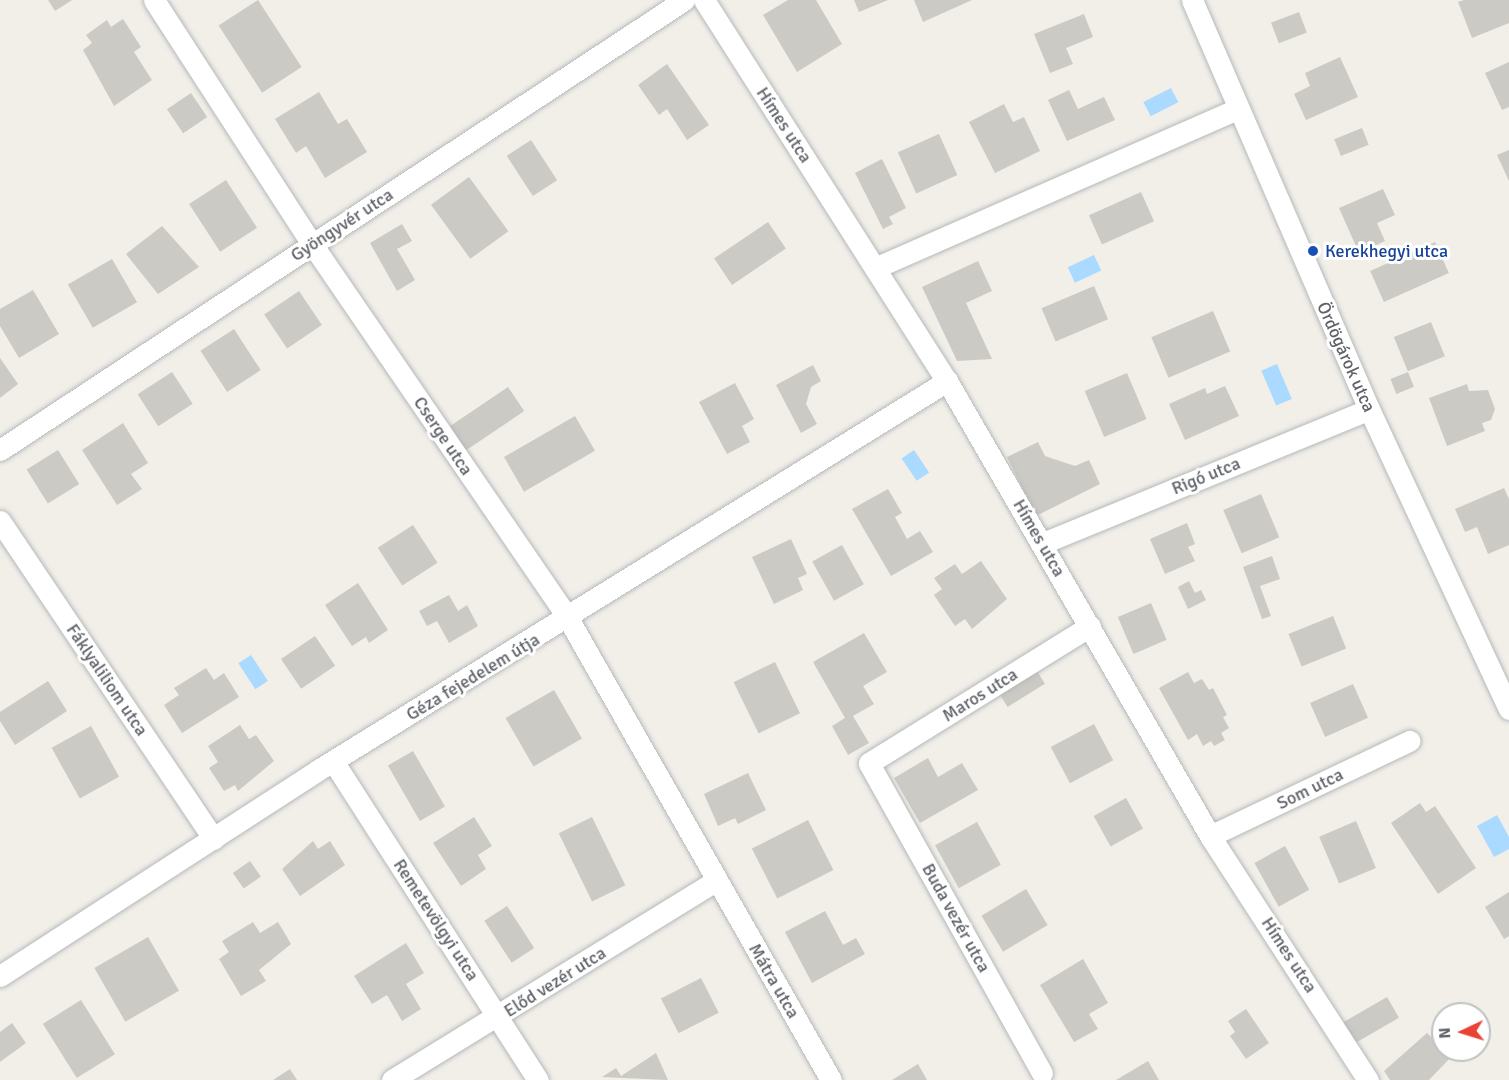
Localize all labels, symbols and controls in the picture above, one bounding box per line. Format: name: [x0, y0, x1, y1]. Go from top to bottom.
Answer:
street label: Hímes utca: [752, 83, 816, 167]
street label: Gyöngyvér utca: [287, 184, 397, 266]
place label: Kerekhegyi utca: [1325, 240, 1448, 262]
marker: Kerekhegyi utca: [1306, 244, 1320, 258]
street label: Ördögárok utca: [1312, 299, 1380, 415]
street label: Cserge utca: [409, 393, 477, 479]
street label: Rigó utca: [1169, 452, 1243, 500]
street label: Hímes utca: [1008, 495, 1070, 581]
street label: Fáklyaliliom utca: [62, 620, 152, 740]
street label: Géza fejedelem útja: [402, 629, 544, 725]
street label: Maros utca: [938, 663, 1022, 727]
street label: Som utca: [1273, 764, 1347, 814]
street label: Remetevölgyi utca: [389, 855, 483, 985]
street label: Buda vezér utca: [917, 860, 995, 976]
street label: Hímes utca: [1257, 913, 1321, 997]
street label: Mátra utca: [744, 940, 804, 1022]
street label: Előd vezér utca: [500, 942, 610, 1022]
north arrow: [1431, 1002, 1491, 1062]
text: N: [1435, 1027, 1455, 1039]

